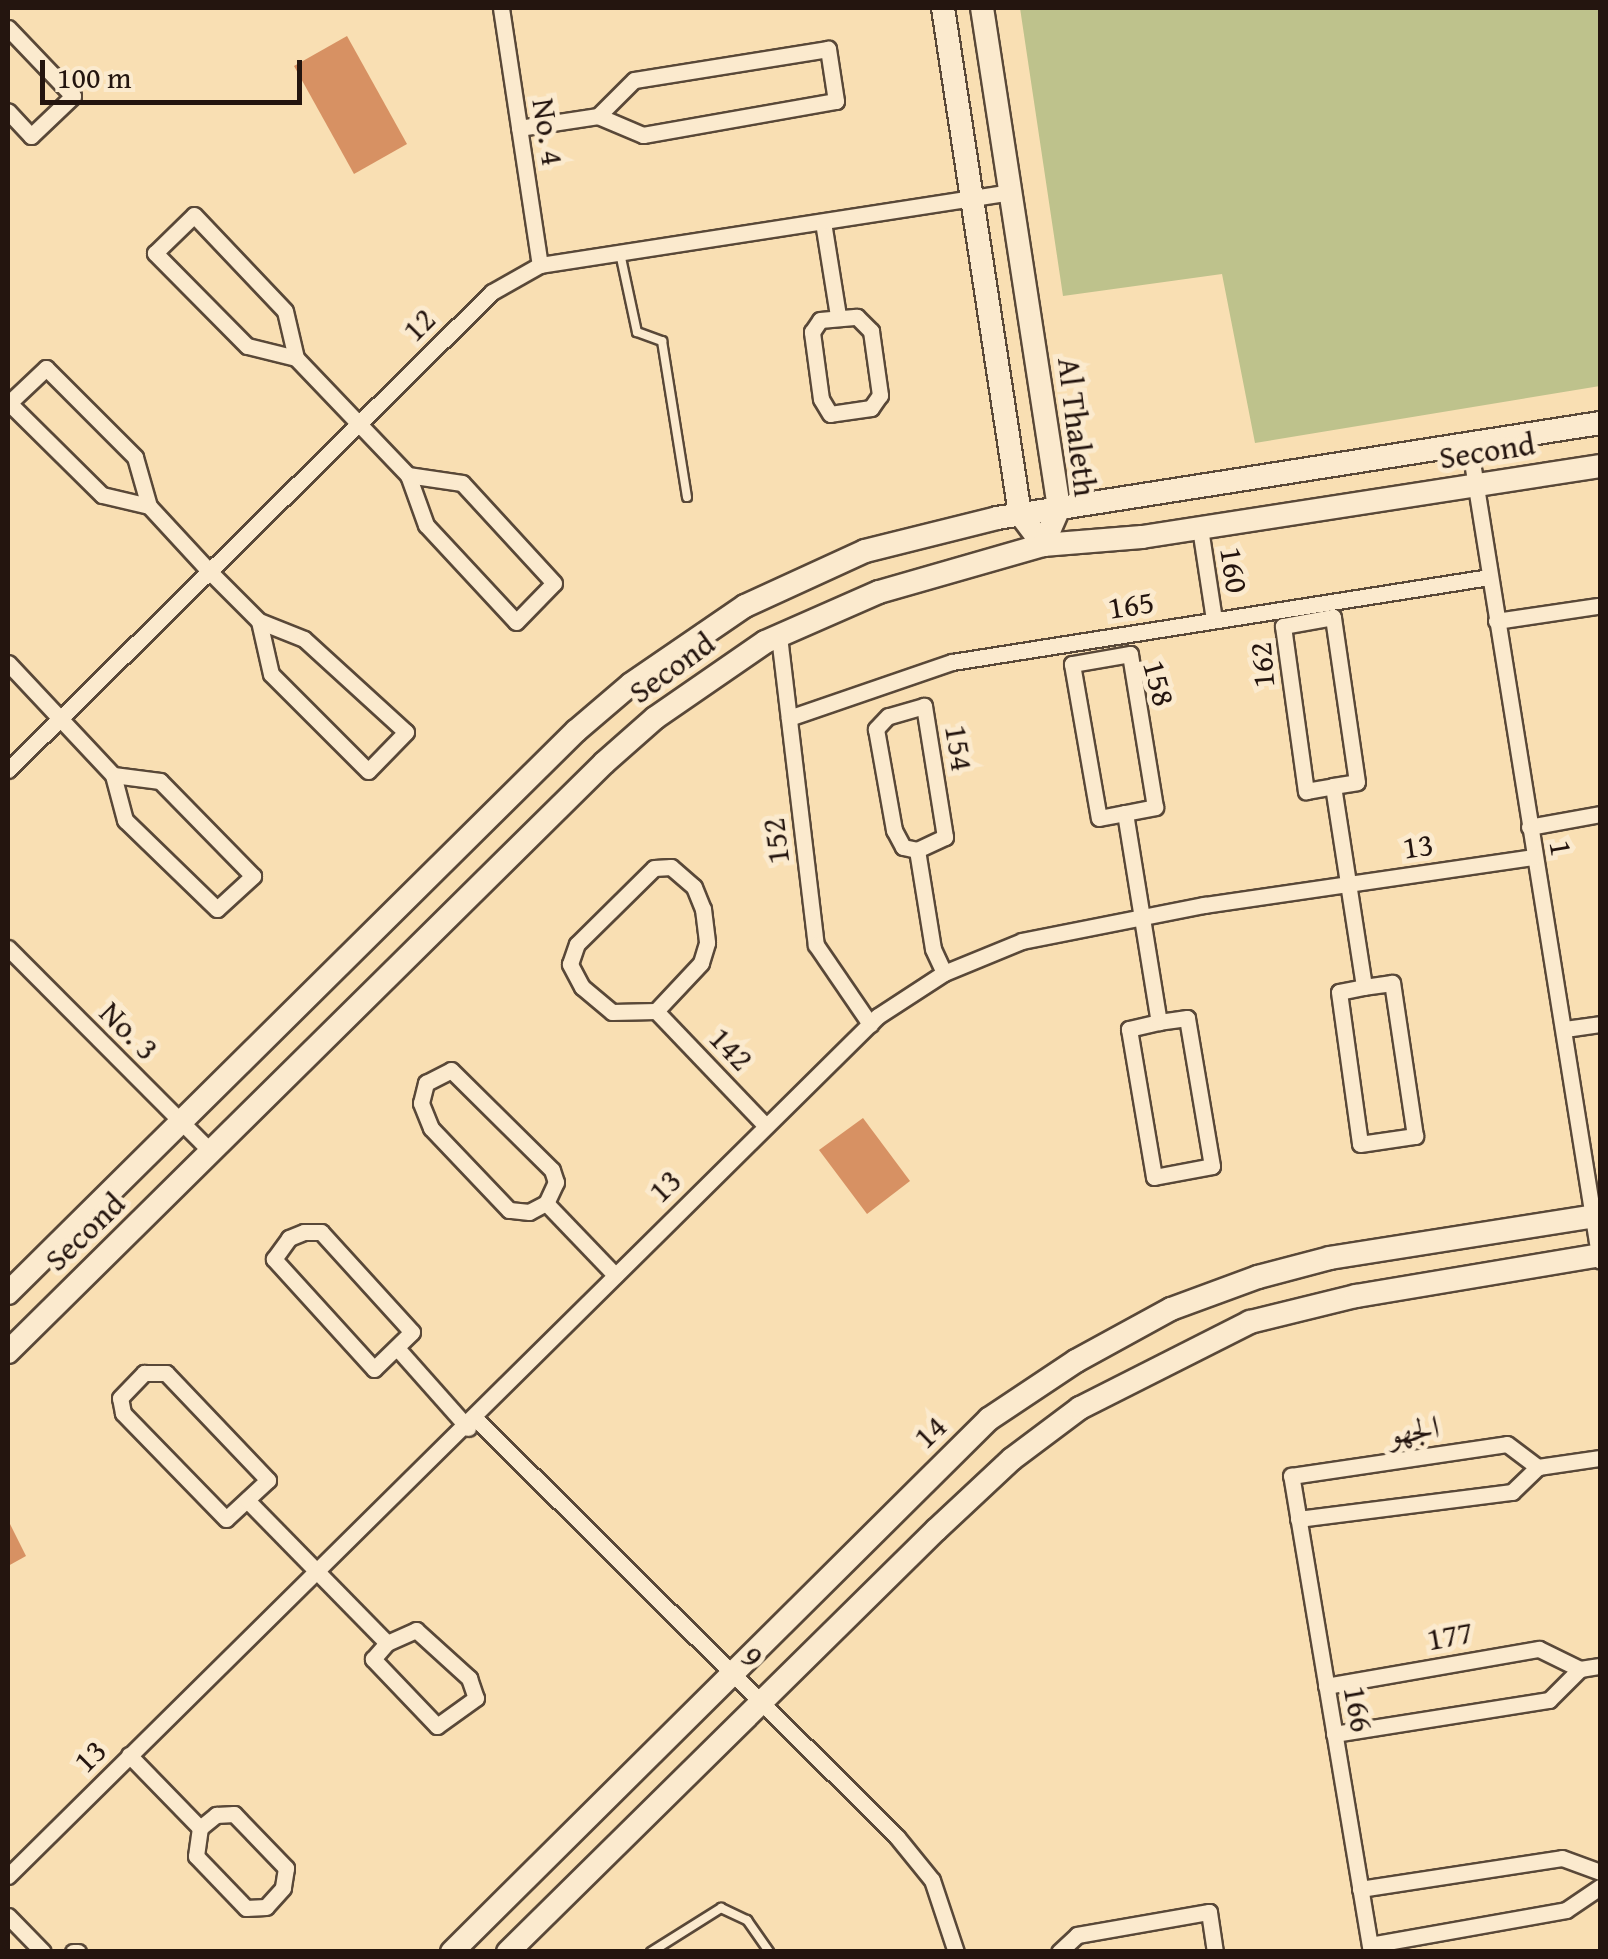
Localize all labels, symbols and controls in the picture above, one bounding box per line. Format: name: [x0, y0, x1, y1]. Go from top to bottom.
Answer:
scale bar: [45, 40, 308, 102]
text: 100 m: [57, 55, 131, 99]
street label: No. 4: [524, 96, 572, 168]
street label: 12: [395, 301, 443, 349]
street label: Al Thaleth: [1049, 355, 1105, 499]
street label: Second: [1436, 425, 1538, 477]
street label: 160: [1211, 544, 1257, 596]
street label: 165: [1105, 582, 1157, 628]
street label: Second: [622, 624, 722, 712]
street label: 162: [1241, 640, 1283, 690]
street label: 158: [1134, 656, 1184, 710]
street label: 154: [936, 722, 982, 774]
street label: 152: [754, 816, 798, 866]
street label: 13: [1400, 825, 1436, 867]
street label: 1: [1541, 837, 1581, 859]
street label: No. 3: [92, 994, 166, 1068]
street label: 142: [701, 1019, 761, 1079]
street label: 13: [641, 1161, 689, 1211]
street label: Second: [37, 1185, 133, 1279]
street label: 14: [906, 1407, 954, 1457]
street label: الجهو: [1386, 1407, 1442, 1453]
street label: 177: [1424, 1613, 1476, 1659]
street label: 9: [733, 1638, 771, 1676]
street label: 166: [1335, 1683, 1381, 1735]
street label: 13: [66, 1732, 114, 1780]

